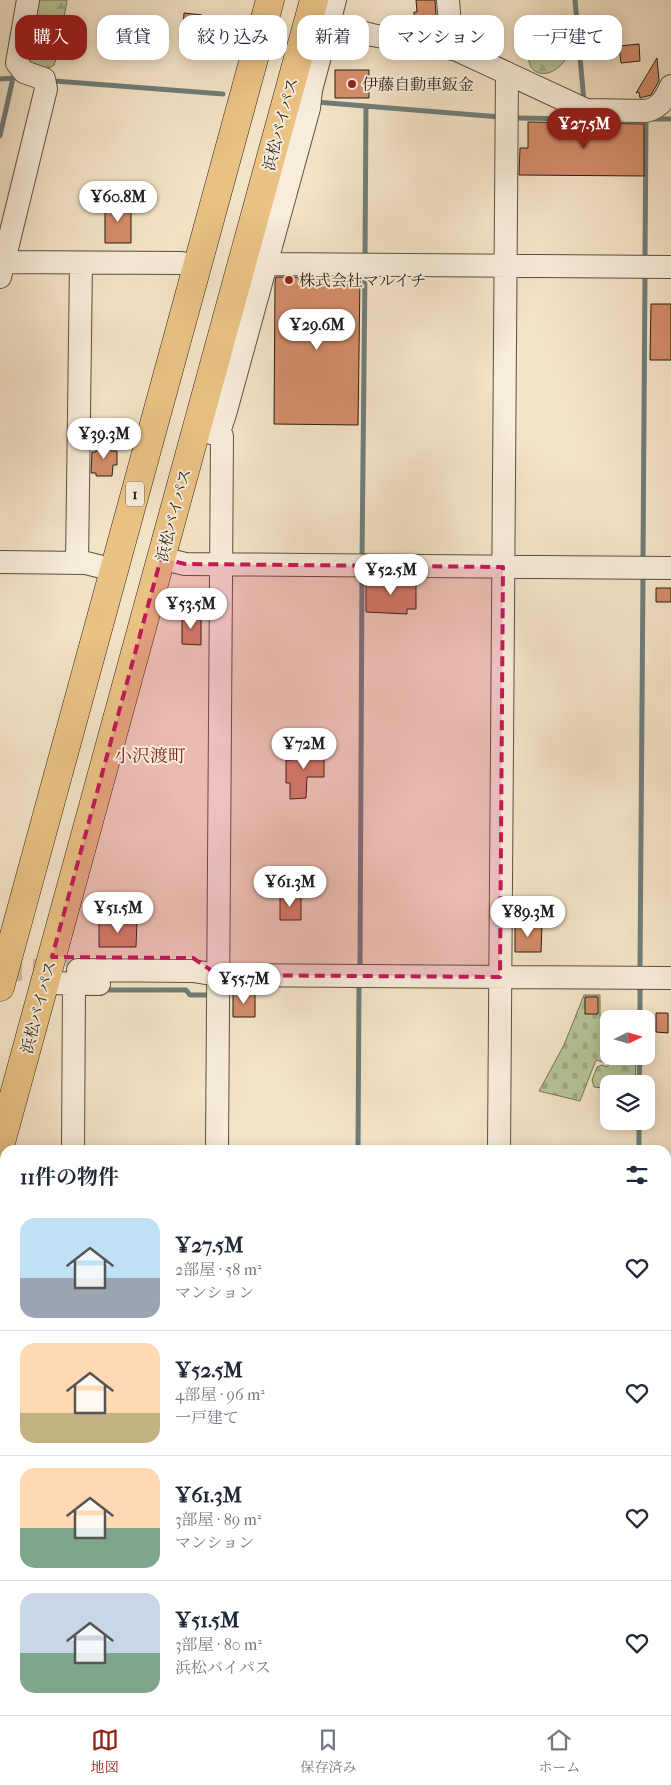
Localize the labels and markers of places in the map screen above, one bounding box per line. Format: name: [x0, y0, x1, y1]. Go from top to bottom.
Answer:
place label: 伊藤自動車鈑金: [362, 75, 474, 94]
marker: 伊藤自動車鈑金: [346, 78, 358, 90]
pin: ¥27.5M: [543, 108, 625, 150]
pin: ¥60.8M: [77, 180, 159, 223]
place label: 株式会社マルイチ: [299, 271, 426, 290]
marker: 株式会社マルイチ: [283, 274, 295, 286]
pin: ¥29.6M: [276, 308, 358, 351]
pin: ¥39.3M: [63, 418, 145, 460]
pin: ¥52.5M: [350, 554, 432, 596]
pin: ¥53.5M: [150, 588, 232, 630]
pin: ¥72M: [274, 728, 334, 770]
pin: ¥61.3M: [249, 866, 331, 908]
pin: ¥51.5M: [77, 892, 159, 934]
pin: ¥89.3M: [487, 896, 569, 938]
pin: ¥55.7M: [203, 962, 285, 1005]

